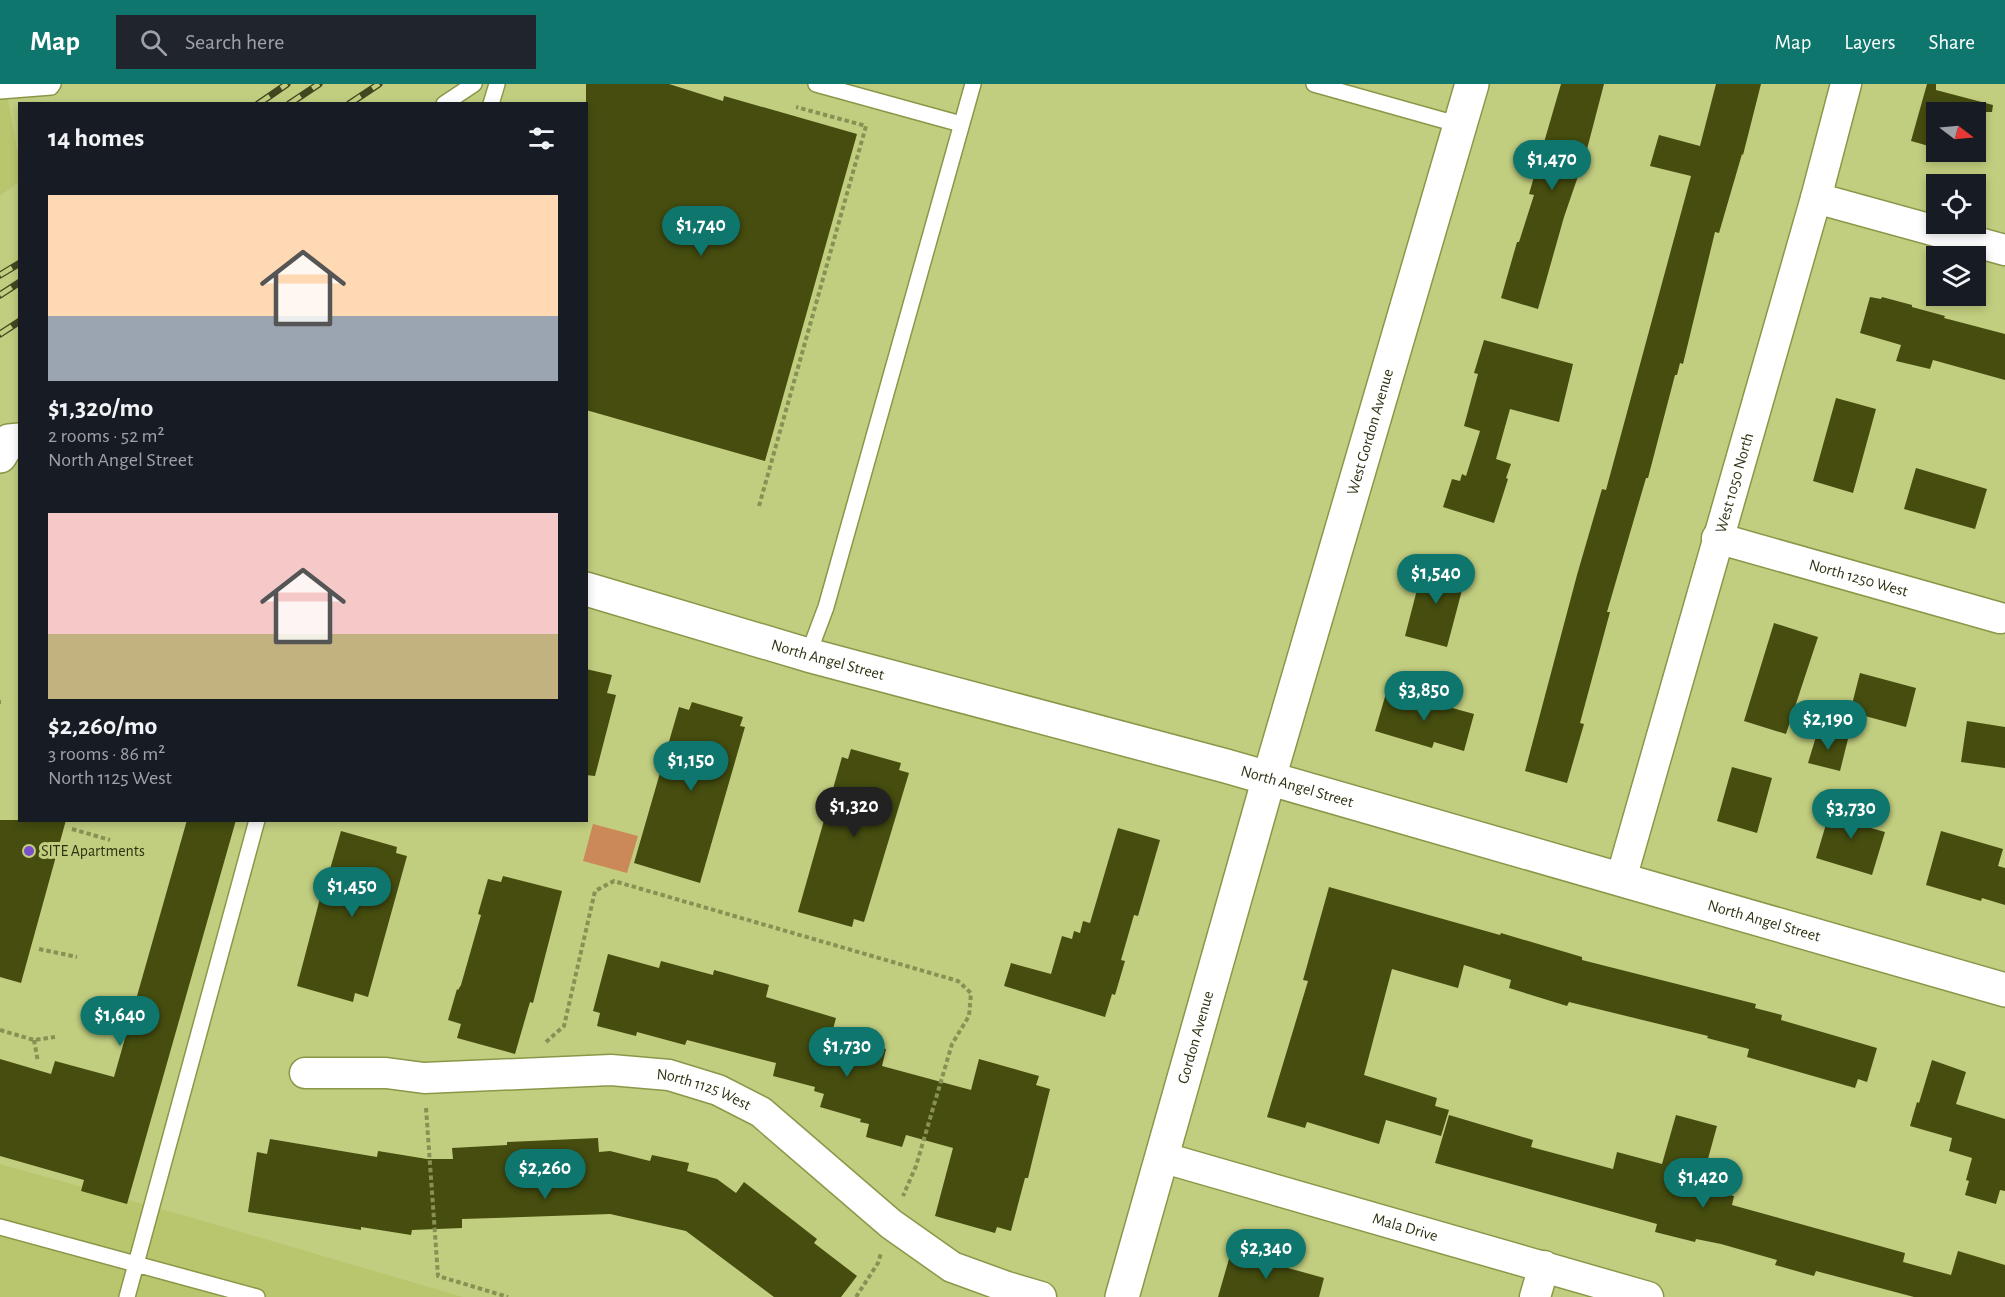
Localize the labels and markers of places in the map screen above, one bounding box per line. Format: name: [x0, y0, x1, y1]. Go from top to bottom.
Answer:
pin: $1,470: [1503, 140, 1601, 191]
pin: $1,740: [652, 206, 750, 257]
pin: $1,540: [1387, 554, 1485, 605]
pin: $3,850: [1375, 671, 1473, 722]
pin: $2,190: [1779, 700, 1877, 751]
pin: $1,150: [642, 741, 740, 792]
pin: $1,320: [805, 787, 903, 838]
pin: $3,730: [1802, 789, 1900, 840]
place label: SITE Apartments: [41, 843, 145, 859]
marker: SITE Apartments: [22, 844, 36, 858]
pin: $1,450: [303, 867, 401, 918]
pin: $1,640: [71, 996, 169, 1047]
pin: $1,730: [798, 1027, 896, 1078]
pin: $2,260: [496, 1149, 594, 1200]
pin: $1,420: [1654, 1158, 1752, 1209]
pin: $2,340: [1217, 1229, 1315, 1280]

